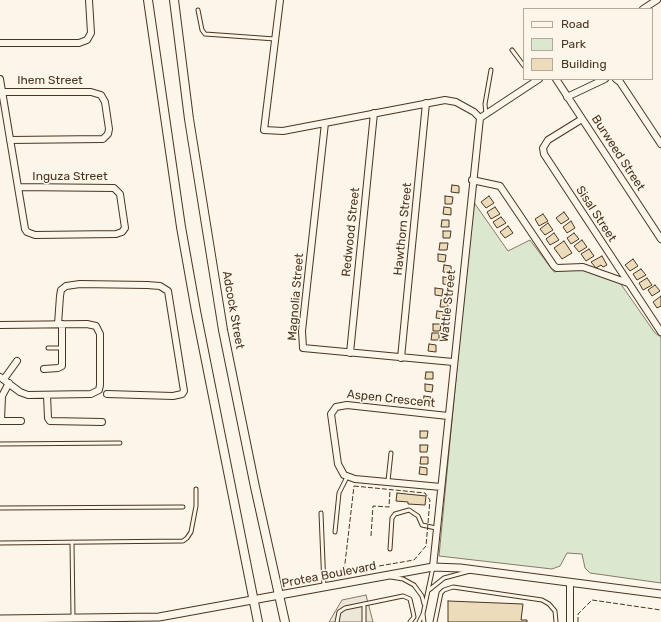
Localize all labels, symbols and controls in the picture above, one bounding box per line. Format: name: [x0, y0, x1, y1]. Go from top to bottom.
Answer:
legend: [523, 8, 653, 80]
text: Road: [561, 17, 589, 31]
text: Park: [561, 37, 586, 51]
text: Building: [561, 57, 607, 71]
street label: Ihem Street: [17, 74, 83, 88]
street label: Burweed Street: [588, 112, 648, 194]
street label: Inguza Street: [32, 170, 108, 184]
street label: Hawthorn Street: [391, 182, 415, 276]
street label: Sisal Street: [573, 183, 619, 245]
street label: Redwood Street: [339, 187, 363, 277]
street label: Magnolia Street: [285, 253, 307, 341]
street label: Wattle Street: [437, 269, 459, 343]
street label: Adcock Street: [219, 270, 247, 350]
street label: Aspen Crescent: [346, 387, 436, 411]
street label: Protea Boulevard: [280, 559, 378, 591]

